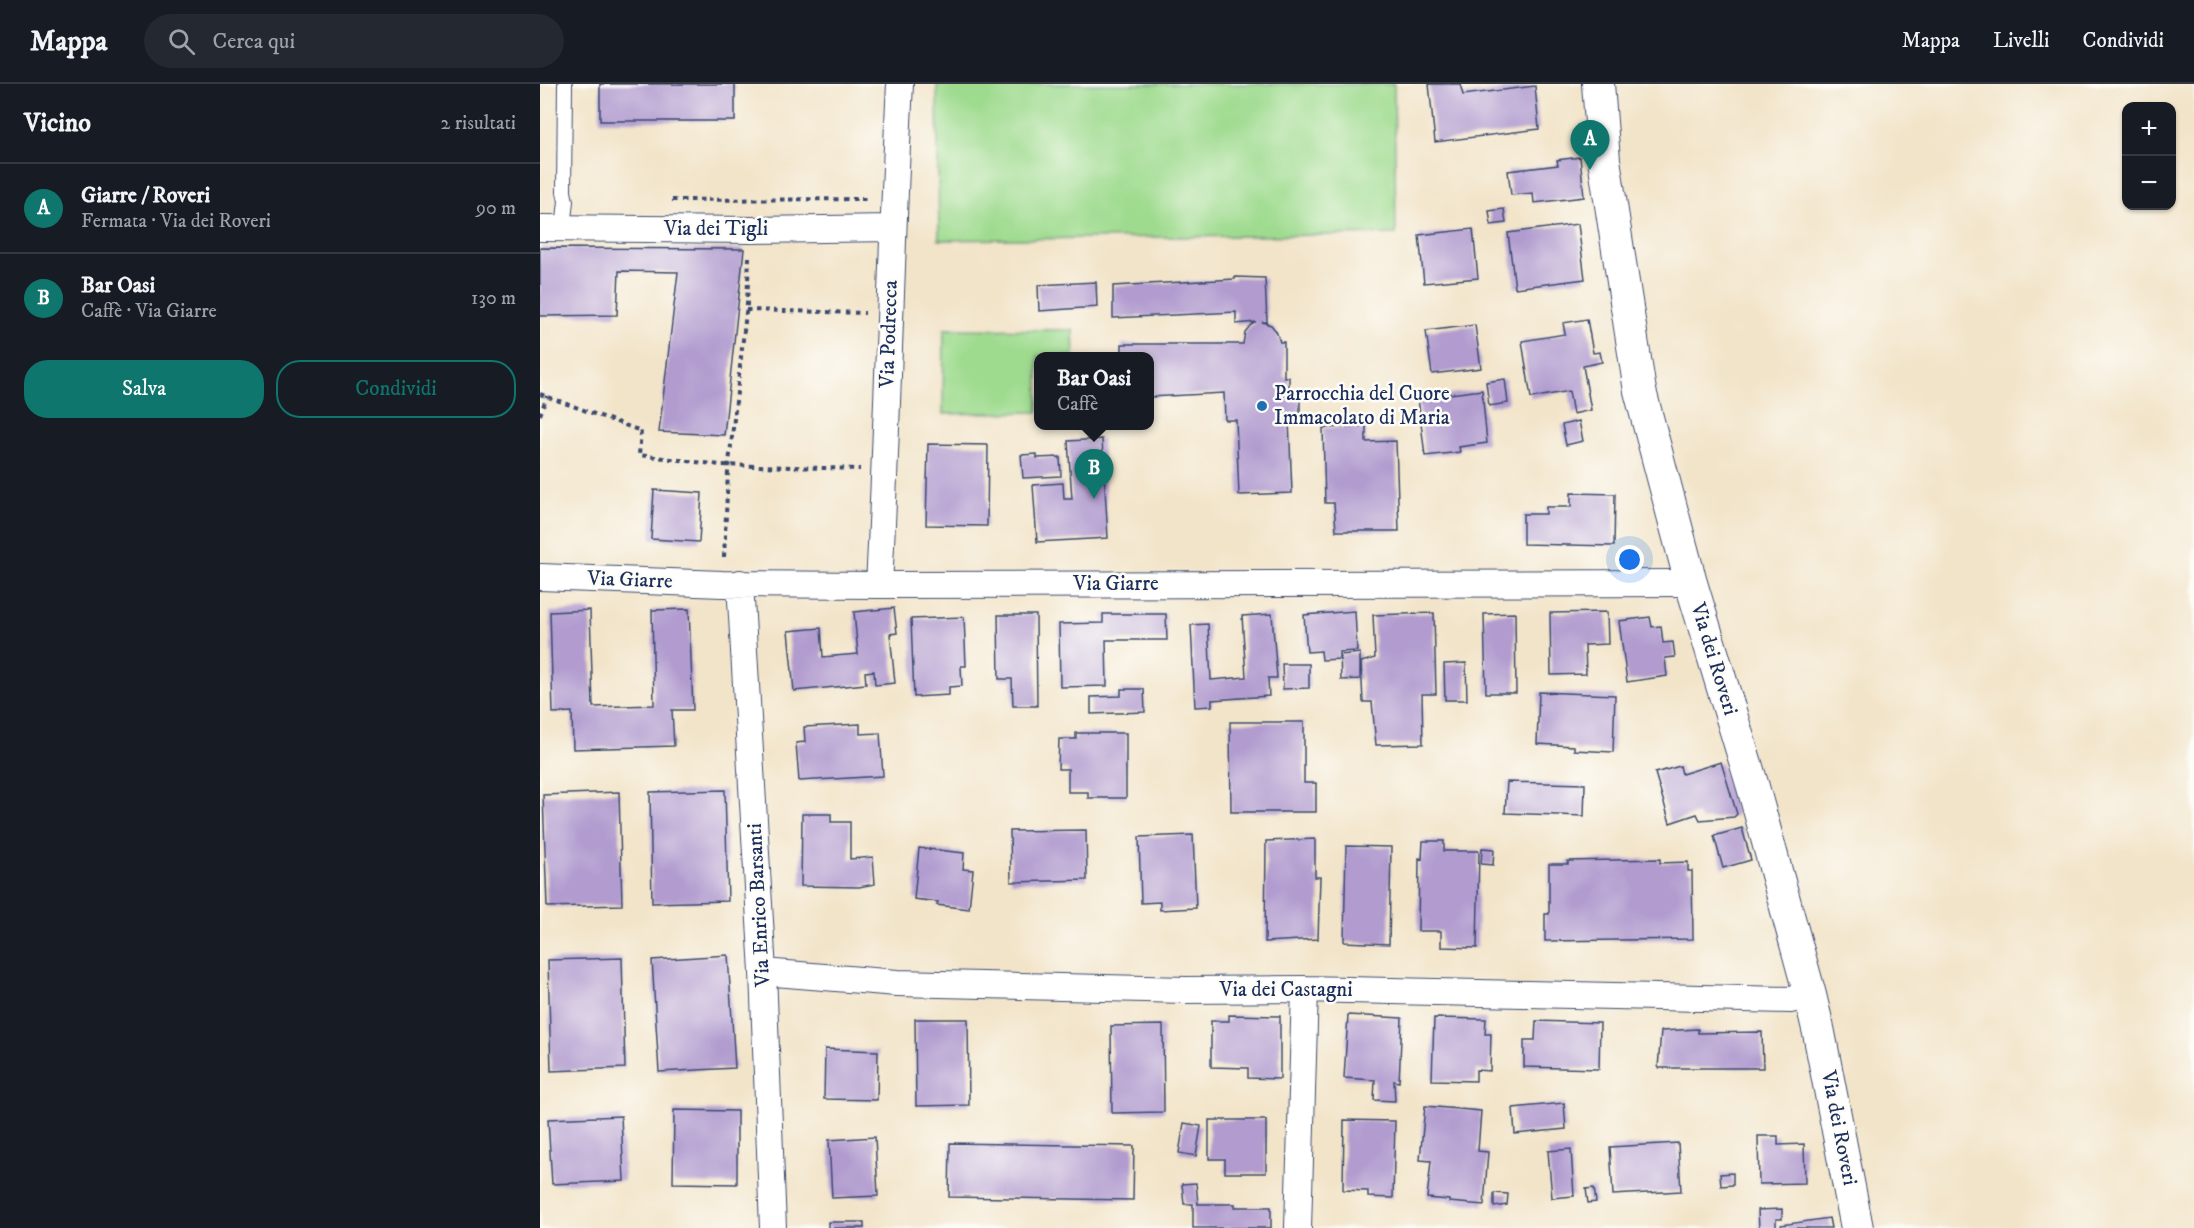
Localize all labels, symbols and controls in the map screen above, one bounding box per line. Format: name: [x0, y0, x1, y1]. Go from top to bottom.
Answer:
search box: [144, 14, 564, 68]
text: Mappa: [30, 24, 108, 59]
icon: search: [165, 25, 198, 58]
text: Cerca qui: [213, 28, 295, 55]
text: Mappa: [1902, 28, 1960, 54]
text: Livelli: [1993, 28, 2049, 54]
text: Condividi: [2082, 28, 2164, 54]
map controls: [2122, 102, 2176, 210]
button: +: [2122, 102, 2176, 156]
text: Vicino: [24, 107, 91, 140]
text: 2 risultati: [441, 111, 516, 136]
pin: A: [1570, 120, 1610, 170]
button: −: [2122, 156, 2176, 210]
text: Giarre / Roveri: [81, 182, 210, 209]
text: A: [37, 196, 50, 221]
text: 90 m: [476, 196, 516, 221]
text: Fermata · Via dei Roveri: [81, 209, 271, 234]
street label: Via dei Tigli: [663, 216, 768, 242]
text: Bar Oasi: [81, 272, 155, 299]
street label: Via Podrecca: [874, 280, 904, 389]
text: B: [37, 286, 50, 311]
text: 130 m: [471, 286, 516, 311]
text: Caffè · Via Giarre: [81, 299, 217, 324]
popup: [1034, 352, 1154, 430]
button: Salva: [24, 360, 264, 418]
button: Condividi: [276, 360, 516, 418]
text: Bar Oasi: [1057, 365, 1131, 392]
place label: Parrocchia del Cuore Immacolato di Maria: [1274, 381, 1450, 431]
text: Caffè: [1057, 392, 1098, 417]
marker: Parrocchia del Cuore Immacolato di Maria: [1255, 399, 1269, 413]
pin: B: [1074, 450, 1114, 499]
your location: [1615, 545, 1644, 574]
street label: Via Giarre: [586, 565, 673, 594]
street label: Via Giarre: [1072, 571, 1159, 597]
street label: Via dei Roveri: [1684, 599, 1743, 718]
street label: Via Enrico Barsanti: [742, 823, 776, 988]
street label: Via dei Castagni: [1218, 977, 1353, 1003]
street label: Via dei Roveri: [1815, 1067, 1863, 1188]

